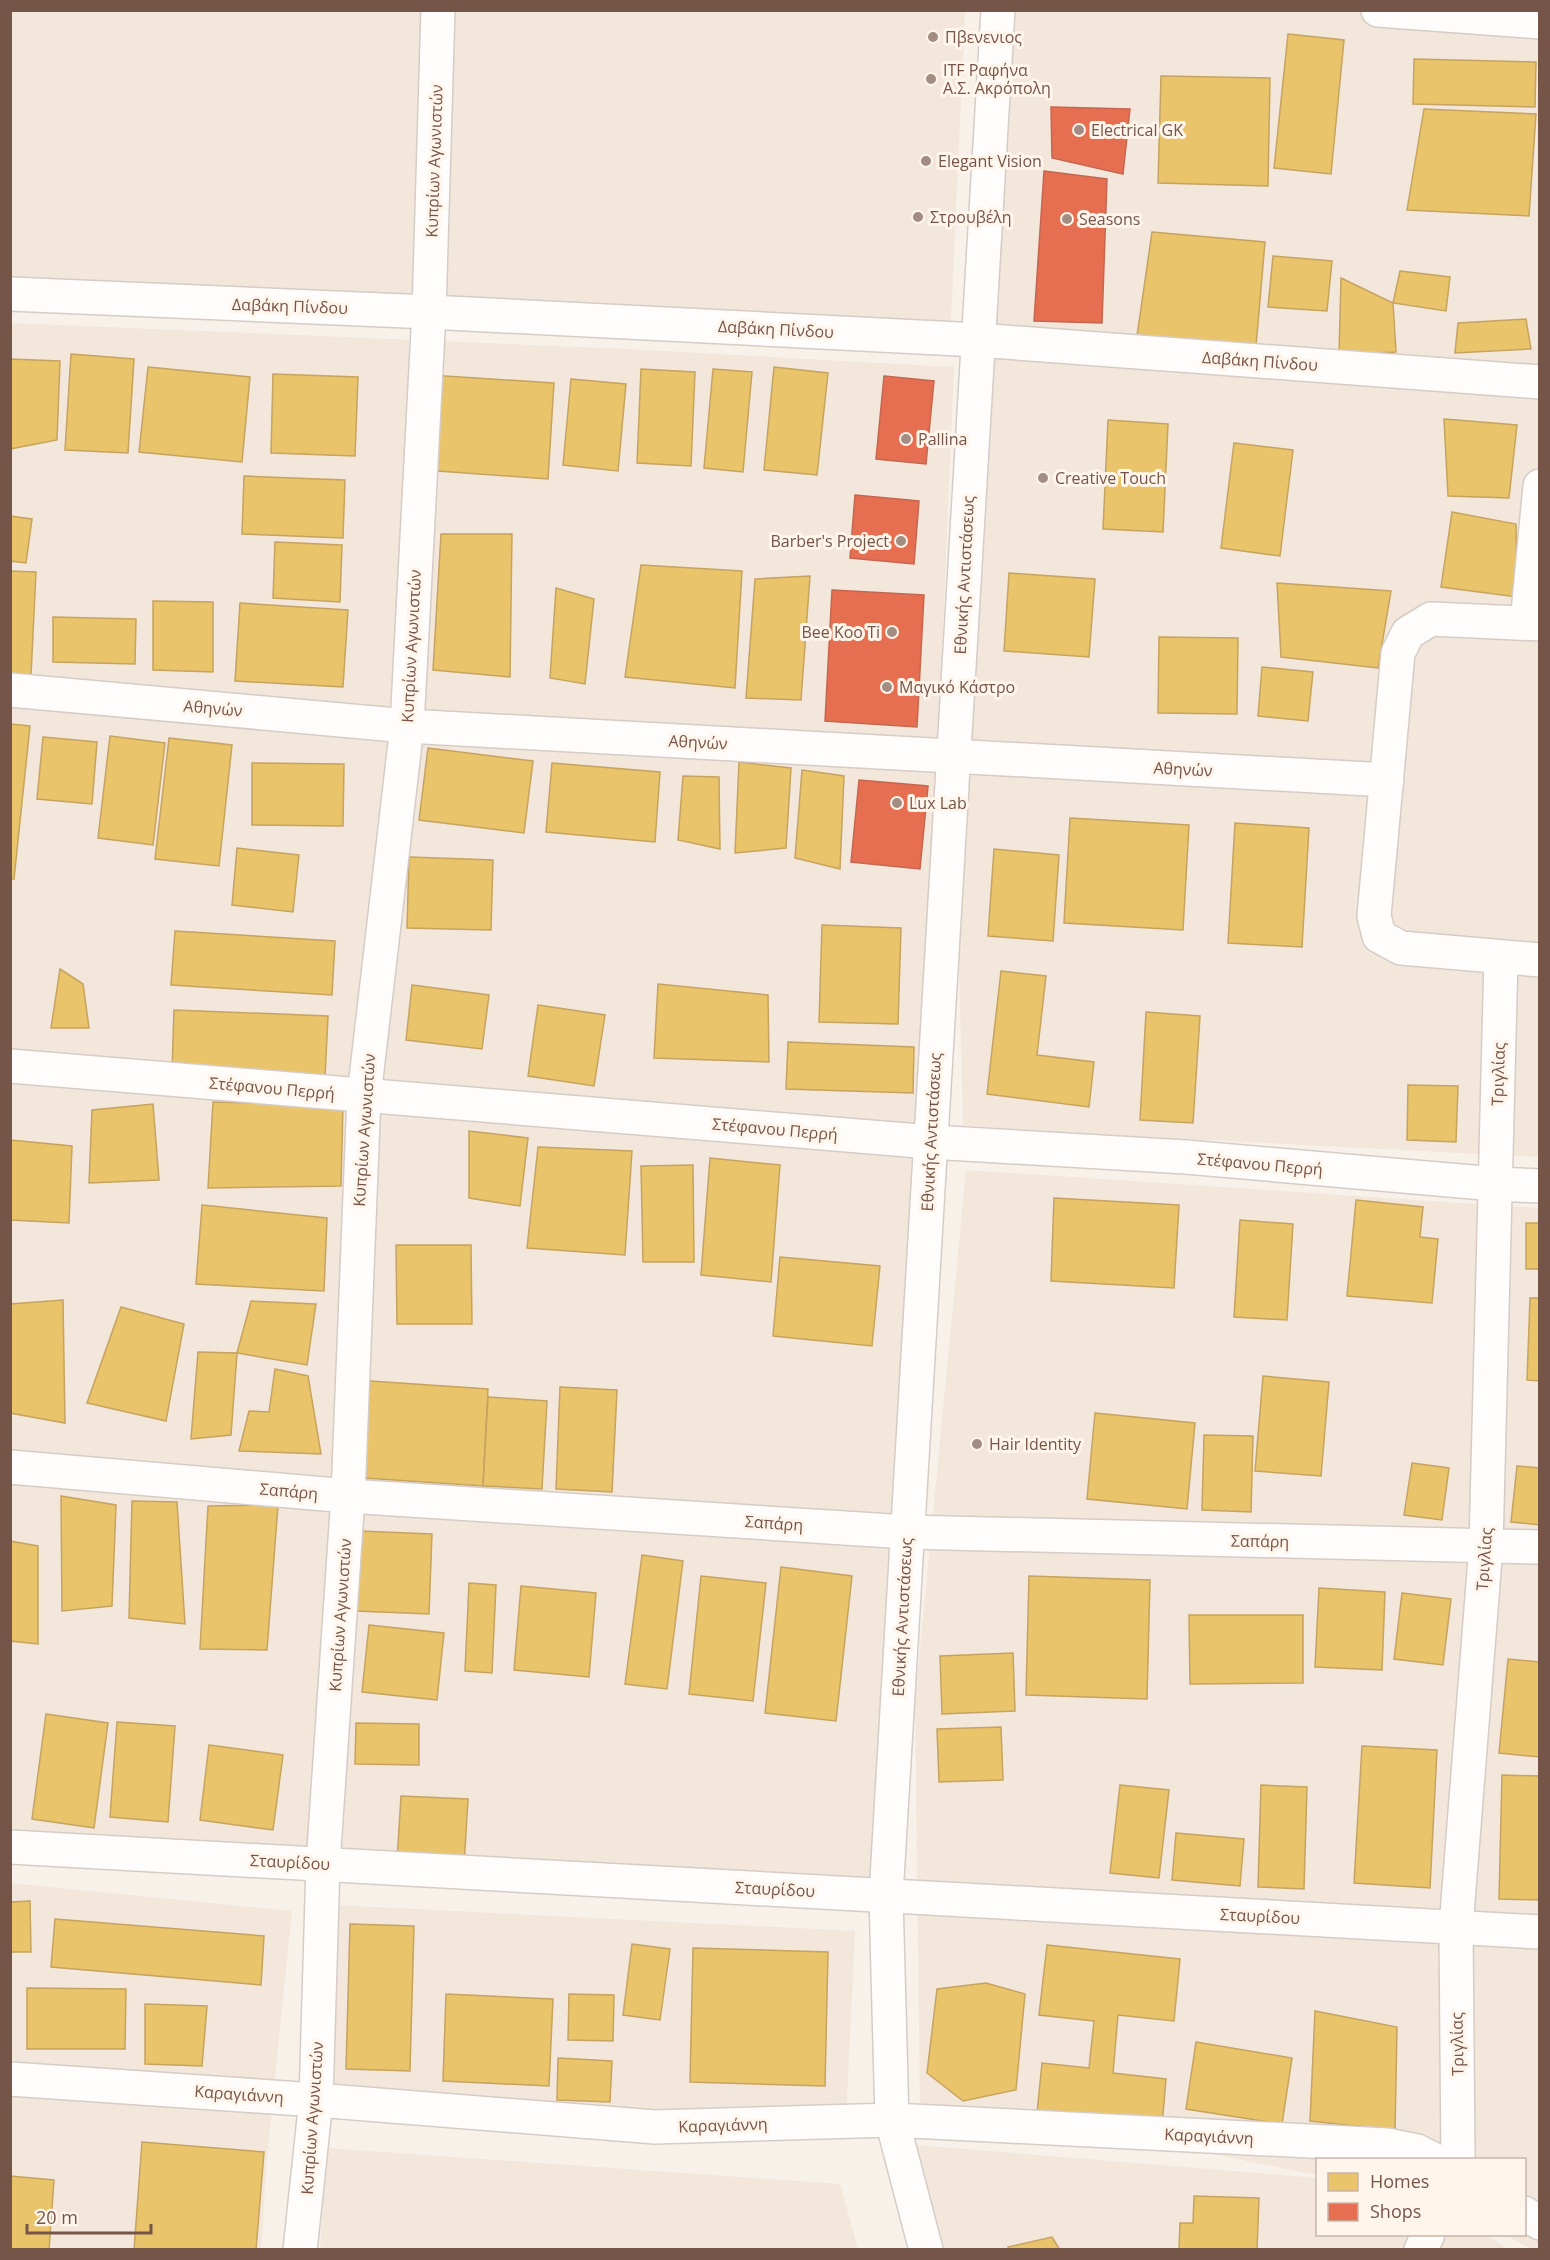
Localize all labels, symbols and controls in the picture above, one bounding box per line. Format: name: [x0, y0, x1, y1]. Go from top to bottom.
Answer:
place label: Πβενενιος: [945, 26, 1022, 48]
marker: Πβενενιος: [926, 30, 940, 44]
place label: ITF Ραφήνα Α.Σ. Ακρόπολη: [943, 59, 1051, 99]
marker: ITF Ραφήνα Α.Σ. Ακρόπολη: [924, 72, 938, 86]
street label: Κυπρίων Αγωνιστών: [420, 84, 448, 238]
place label: Electrical GK: [1091, 119, 1183, 141]
marker: Electrical GK: [1072, 123, 1086, 137]
place label: Elegant Vision: [938, 150, 1042, 172]
marker: Elegant Vision: [919, 154, 933, 168]
place label: Στρουβέλη: [930, 206, 1012, 228]
place label: Seasons: [1079, 208, 1140, 230]
marker: Στρουβέλη: [911, 210, 925, 224]
marker: Seasons: [1060, 212, 1074, 226]
street label: Δαβάκη Πίνδου: [232, 293, 348, 319]
street label: Δαβάκη Πίνδου: [718, 315, 834, 343]
street label: Δαβάκη Πίνδου: [1201, 346, 1319, 376]
place label: Pallina: [918, 428, 967, 450]
marker: Pallina: [899, 432, 913, 446]
place label: Creative Touch: [1055, 467, 1166, 489]
marker: Creative Touch: [1036, 471, 1050, 485]
street label: Εθνικής Αντιστάσεως: [949, 495, 979, 655]
place label: Barber's Project: [770, 530, 889, 552]
marker: Barber's Project: [894, 534, 908, 548]
street label: Κυπρίων Αγωνιστών: [396, 568, 426, 723]
place label: Bee Koo Ti: [801, 621, 880, 643]
marker: Bee Koo Ti: [885, 625, 899, 639]
place label: Μαγικό Κάστρο: [899, 676, 1015, 698]
marker: Μαγικό Κάστρο: [880, 680, 894, 694]
street label: Αθηνών: [183, 694, 244, 722]
street label: Αθηνών: [668, 729, 728, 755]
street label: Αθηνών: [1153, 756, 1213, 782]
place label: Lux Lab: [909, 792, 967, 814]
marker: Lux Lab: [890, 796, 904, 810]
street label: Τριγλίας: [1486, 1042, 1510, 1106]
street label: Κυπρίων Αγωνιστών: [348, 1052, 380, 1207]
street label: Εθνικής Αντιστάσεως: [916, 1052, 946, 1212]
street label: Στέφανου Περρή: [208, 1072, 336, 1104]
street label: Στέφανου Περρή: [711, 1113, 839, 1145]
street label: Στέφανου Περρή: [1196, 1148, 1324, 1180]
place label: Hair Identity: [989, 1433, 1082, 1455]
marker: Hair Identity: [970, 1437, 984, 1451]
street label: Σαπάρη: [259, 1477, 319, 1505]
street label: Σαπάρη: [744, 1510, 804, 1536]
street label: Τριγλίας: [1471, 1526, 1497, 1591]
street label: Σαπάρη: [1231, 1529, 1289, 1553]
street label: Κυπρίων Αγωνιστών: [324, 1537, 356, 1692]
street label: Εθνικής Αντιστάσεως: [887, 1537, 917, 1697]
street label: Σταυρίδου: [249, 1849, 331, 1875]
street label: Σταυρίδου: [734, 1876, 816, 1902]
street label: Σταυρίδου: [1219, 1903, 1301, 1929]
street label: Τριγλίας: [1445, 2012, 1469, 2076]
street label: Κυπρίων Αγωνιστών: [296, 2040, 328, 2195]
street label: Καραγιάννη: [194, 2080, 284, 2108]
street label: Καραγιάννη: [678, 2112, 768, 2138]
street label: Καραγιάννη: [1164, 2123, 1254, 2149]
legend: [1316, 2158, 1526, 2236]
text: Homes: [1370, 2169, 1429, 2193]
scale bar: [27, 2197, 152, 2235]
text: Shops: [1370, 2199, 1421, 2223]
text: 20 m: [36, 2205, 78, 2229]

